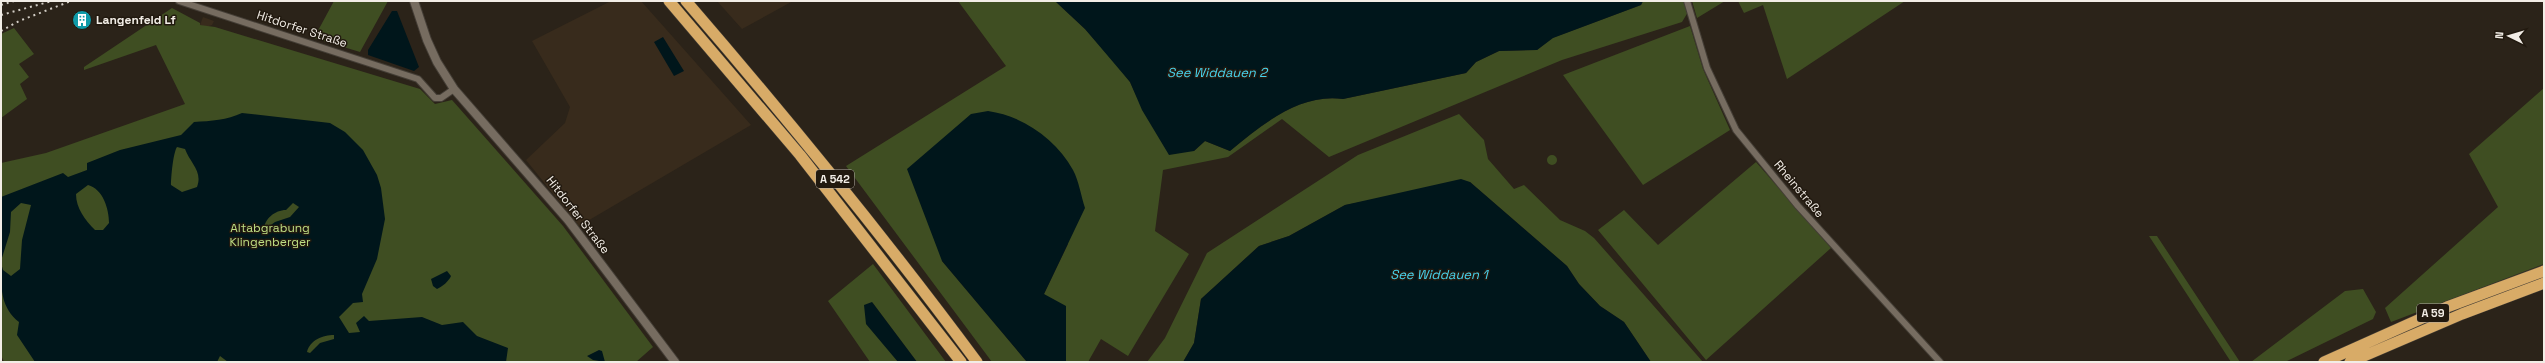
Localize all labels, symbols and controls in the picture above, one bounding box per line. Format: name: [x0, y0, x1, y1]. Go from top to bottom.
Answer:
street label: Hitdorfer Straße: [255, 7, 349, 51]
building icon: Langenfeld Lf: [71, 9, 93, 31]
place label: Langenfeld Lf: [96, 12, 176, 28]
north arrow: [2489, 16, 2529, 56]
text: N: [2492, 31, 2506, 39]
water label: See Widdauen 2: [1167, 64, 1269, 81]
street label: Rheinstraße: [1770, 157, 1828, 221]
road number: A 542: [816, 170, 854, 188]
street label: Hitdorfer Straße: [543, 173, 613, 257]
park label: Altabgrabung Klingenberger: [229, 220, 311, 250]
water label: See Widdauen 1: [1390, 266, 1489, 283]
road number: A 59: [2417, 304, 2449, 322]

